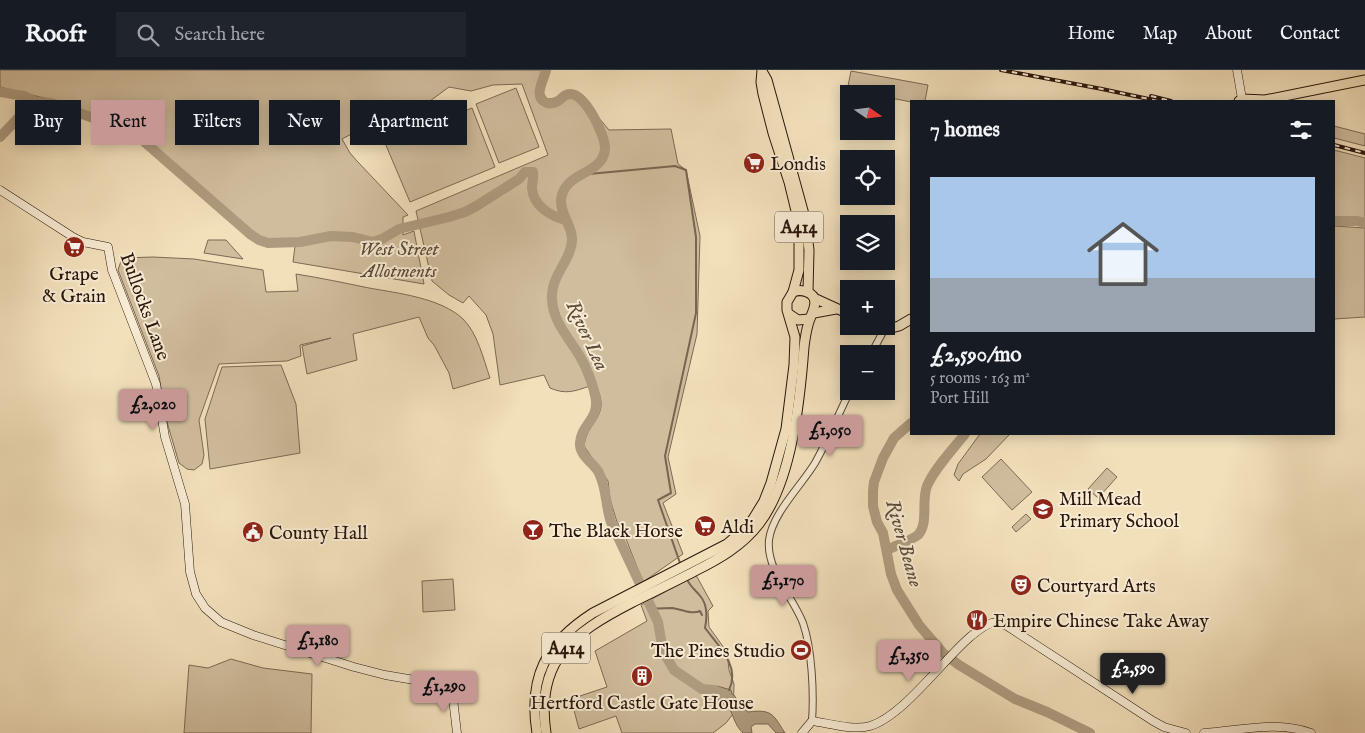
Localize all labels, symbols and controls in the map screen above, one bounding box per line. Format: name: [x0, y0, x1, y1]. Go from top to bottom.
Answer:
search box: [116, 12, 466, 57]
text: Roofr: [25, 19, 86, 50]
icon: search: [134, 21, 162, 49]
text: Search here: [174, 23, 265, 47]
text: Home: [1068, 23, 1115, 46]
text: Map: [1143, 23, 1177, 46]
text: About: [1205, 23, 1252, 46]
text: Contact: [1280, 23, 1340, 46]
north arrow: [840, 85, 895, 140]
map controls: [840, 85, 895, 400]
chip: Buy: [15, 100, 81, 145]
chip: Rent: [91, 100, 165, 145]
chip: Filters: [175, 100, 259, 145]
chip: New: [269, 100, 340, 145]
chip: Apartment: [350, 100, 467, 145]
icon: filters: [1287, 116, 1315, 144]
text: 7 homes: [930, 117, 1000, 144]
button: locate: [840, 150, 895, 205]
supermarket icon: Londis: [742, 151, 766, 175]
place label: Londis: [770, 153, 826, 177]
icon: home: [1078, 209, 1168, 299]
road number: A414: [775, 212, 823, 242]
button: layers: [840, 215, 895, 270]
supermarket icon: Grape & Grain: [62, 235, 86, 259]
park label: West Street Allotments: [359, 238, 440, 284]
street label: Bullocks Lane: [114, 250, 175, 364]
place label: Grape & Grain: [42, 263, 106, 309]
button: +: [840, 280, 895, 335]
water label: River Lea: [560, 297, 614, 375]
text: £2,590/mo: [930, 342, 1022, 369]
button: −: [840, 345, 895, 400]
text: 5 rooms · 163 m²: [930, 369, 1030, 389]
pin: £2,020: [112, 388, 194, 431]
text: Port Hill: [930, 389, 989, 409]
text: £2,020: [130, 395, 176, 415]
pin: £1,050: [789, 414, 871, 457]
text: £1,050: [809, 421, 851, 441]
place label: Mill Mead Primary School: [1059, 488, 1180, 534]
water label: River Beane: [879, 497, 928, 590]
school or university icon: Mill Mead Primary School: [1031, 497, 1055, 521]
supermarket icon: Aldi: [693, 514, 717, 538]
place label: Aldi: [720, 516, 754, 540]
bar icon: The Black Horse: [521, 518, 545, 542]
public building icon: County Hall: [241, 520, 265, 544]
place label: The Black Horse: [549, 520, 683, 544]
place label: County Hall: [269, 522, 368, 546]
pin: £1,170: [742, 564, 824, 607]
text: £1,170: [762, 571, 804, 591]
theatre icon: Courtyard Arts: [1009, 573, 1033, 597]
place label: Courtyard Arts: [1037, 575, 1156, 599]
restaurant icon: Empire Chinese Take Away: [965, 608, 989, 632]
place label: Empire Chinese Take Away: [993, 610, 1210, 634]
pin: £1,180: [277, 624, 359, 667]
text: £1,180: [297, 631, 339, 651]
road number: A414: [542, 632, 590, 664]
sports icon: The Pines Studio: [789, 638, 813, 662]
place label: The Pines Studio: [651, 640, 785, 664]
pin: £1,350: [868, 640, 950, 682]
text: £1,350: [889, 646, 929, 666]
pin: £2,590: [1092, 652, 1174, 695]
text: £2,590: [1111, 659, 1155, 679]
building icon: Hertford Castle Gate House: [630, 664, 654, 688]
pin: £1,290: [403, 670, 485, 713]
text: £1,290: [422, 677, 466, 697]
place label: Hertford Castle Gate House: [530, 692, 754, 716]

